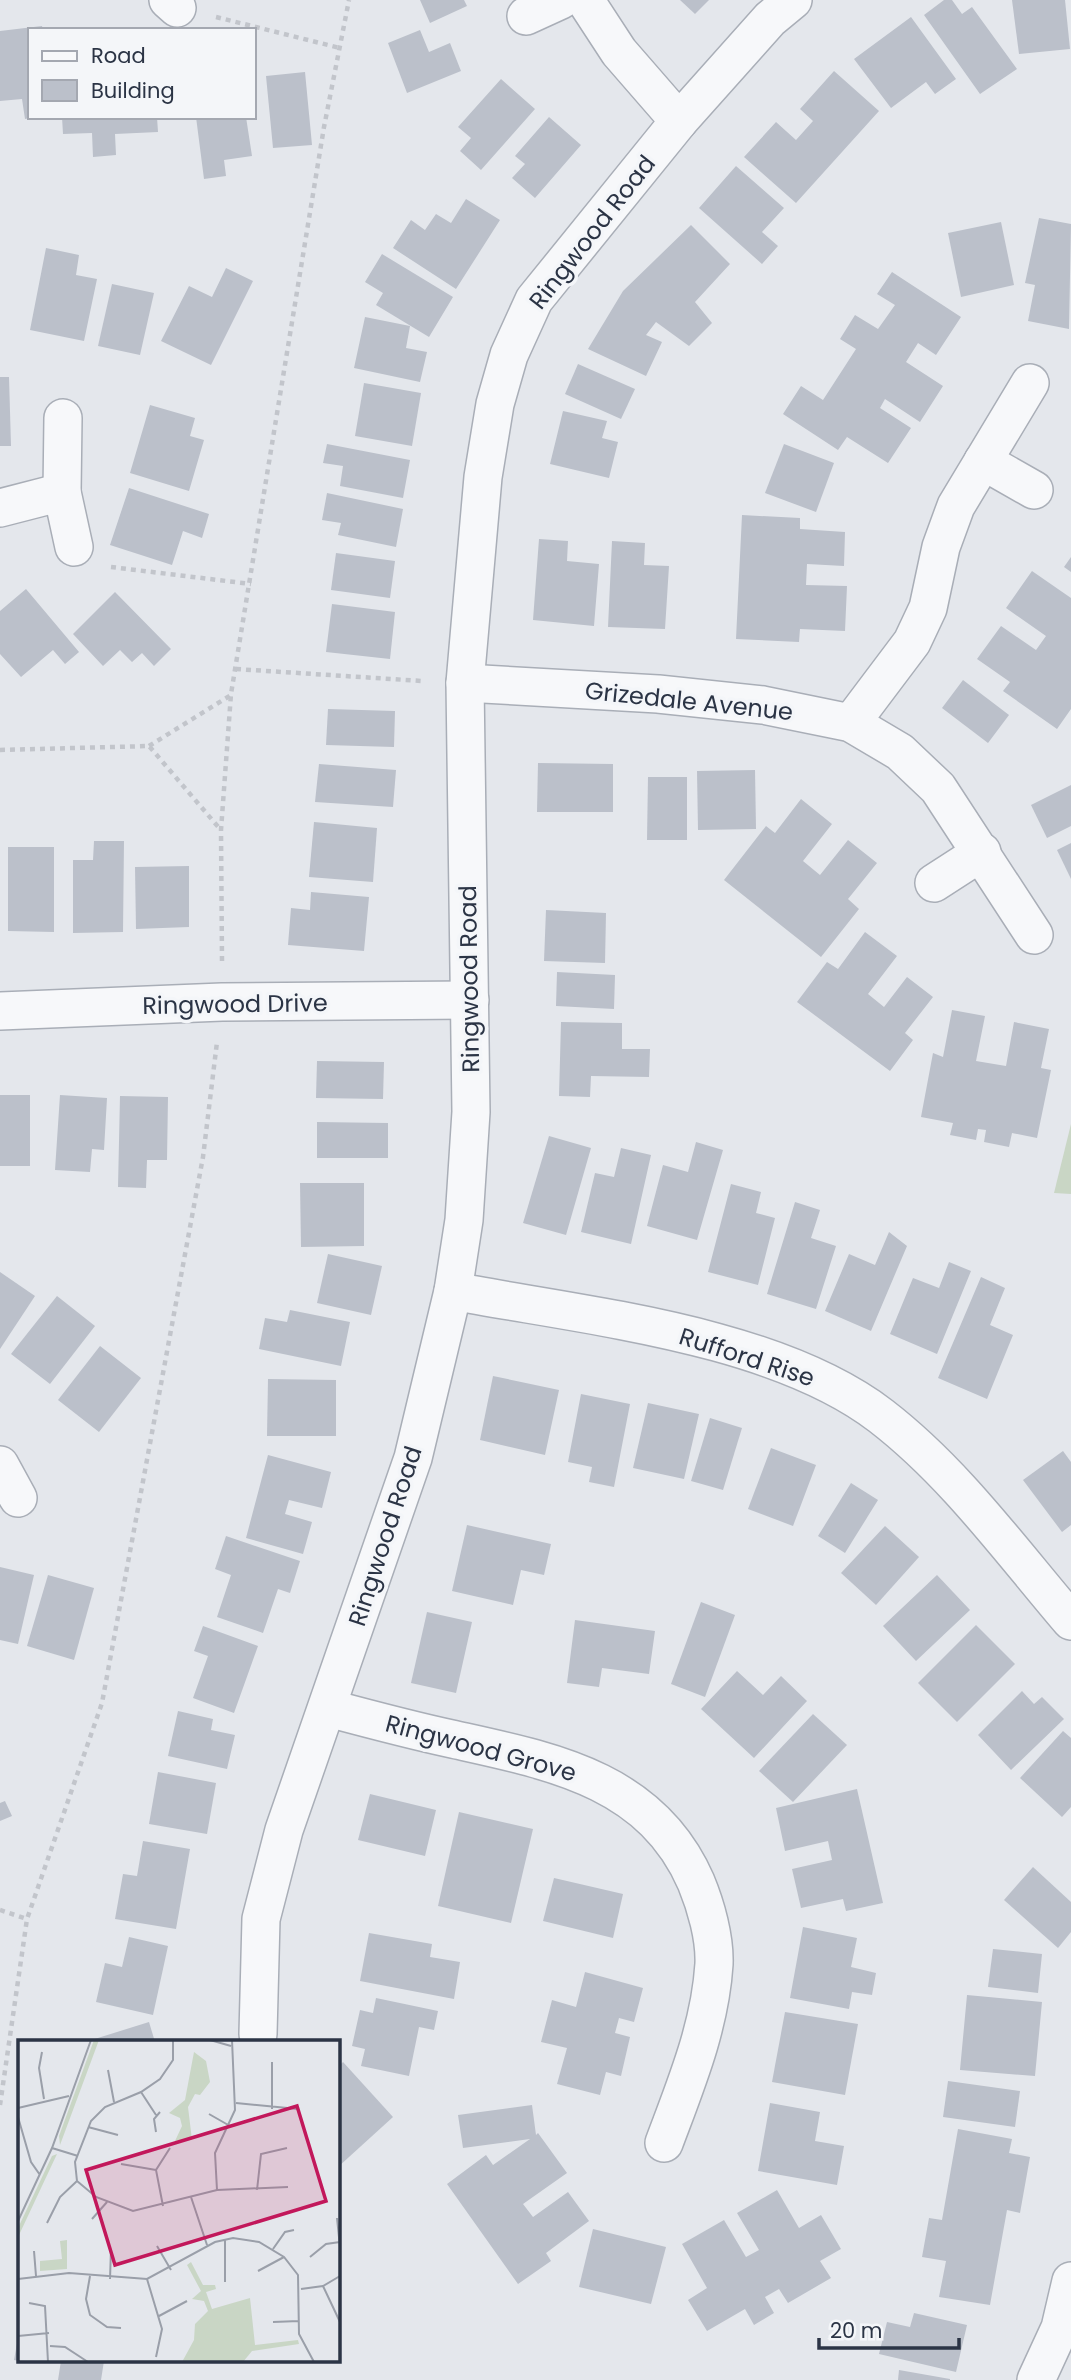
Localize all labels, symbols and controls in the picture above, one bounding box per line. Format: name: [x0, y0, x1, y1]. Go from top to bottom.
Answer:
legend: [28, 28, 256, 119]
text: Road: [91, 41, 146, 70]
text: Building: [91, 76, 175, 105]
street label: Ringwood Road: [521, 148, 663, 316]
street label: Grizedale Avenue: [583, 674, 795, 728]
street label: Ringwood Road: [451, 885, 487, 1073]
street label: Ringwood Drive: [142, 986, 328, 1022]
street label: Rufford Rise: [675, 1320, 819, 1394]
street label: Ringwood Road: [340, 1442, 430, 1630]
street label: Ringwood Grove: [382, 1707, 580, 1789]
inset map: [18, 2040, 340, 2362]
scale bar: [819, 2306, 959, 2350]
text: 20 m: [830, 2316, 883, 2345]

